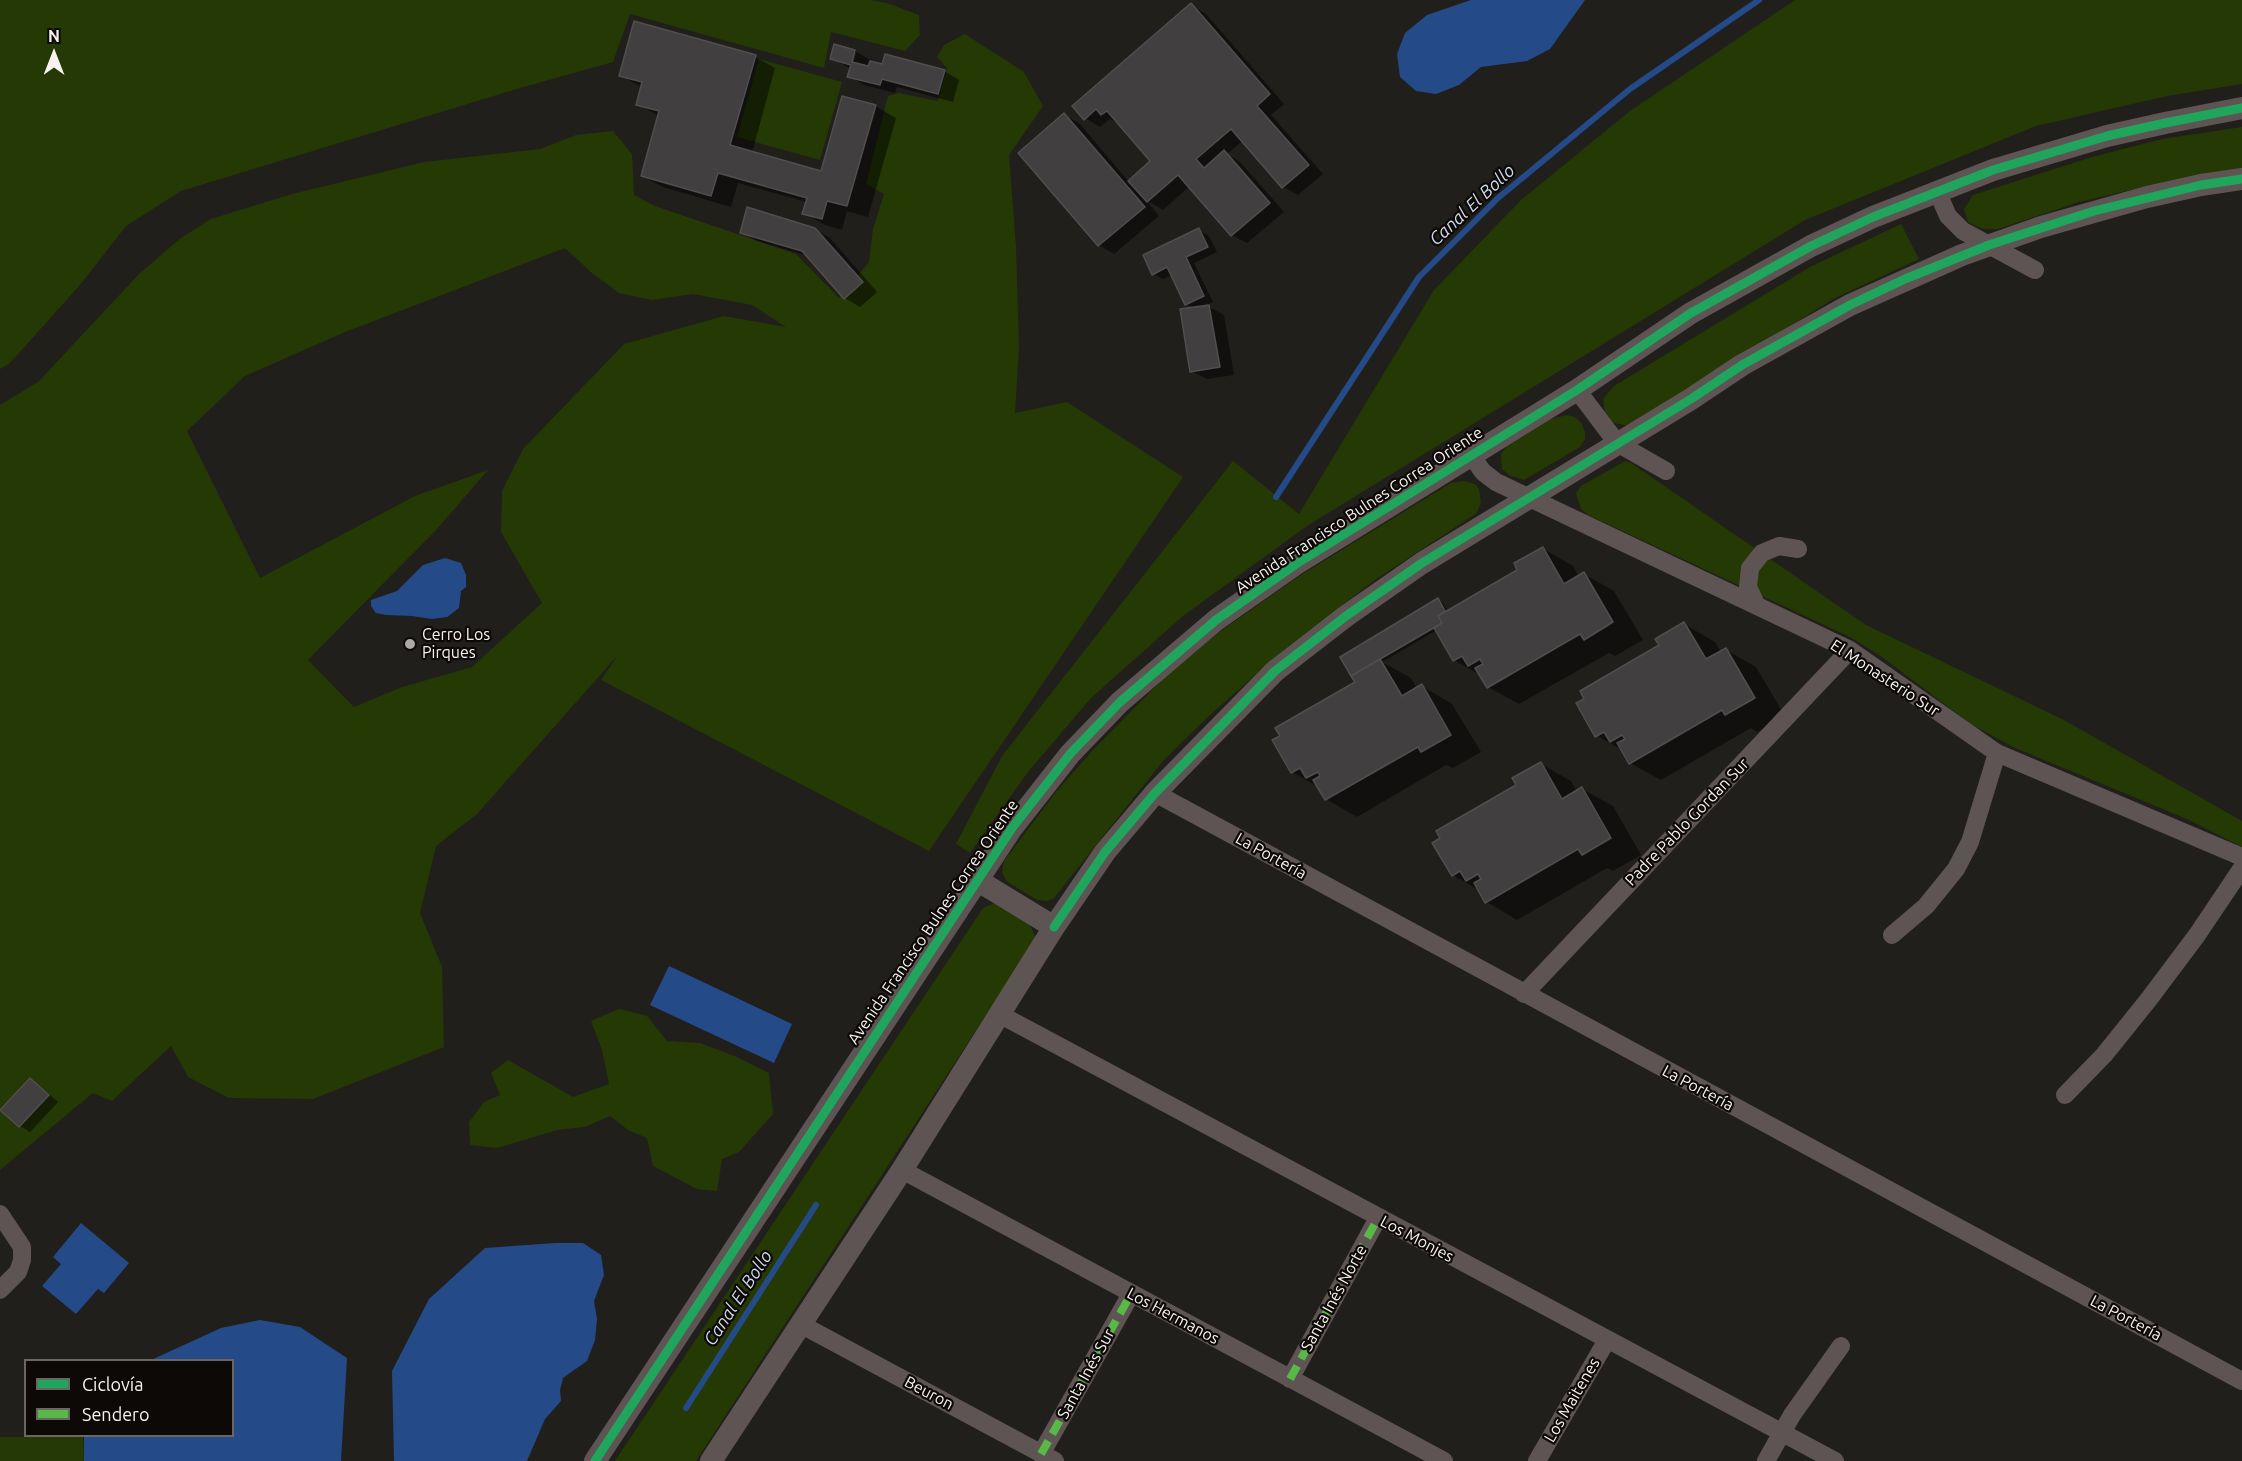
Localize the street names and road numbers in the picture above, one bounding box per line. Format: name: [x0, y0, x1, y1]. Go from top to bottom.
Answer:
street label: Avenida Francisco Bulnes Correa Oriente: [1232, 423, 1486, 597]
street label: El Monasterio Sur: [1827, 636, 1943, 720]
street label: Padre Pablo Gordan Sur: [1621, 754, 1753, 890]
street label: Avenida Francisco Bulnes Correa Oriente: [844, 796, 1022, 1048]
street label: La Portería: [1232, 829, 1310, 883]
street label: La Portería: [1659, 1061, 1737, 1115]
street label: Los Monjes: [1377, 1212, 1457, 1266]
street label: Santa Inés Norte: [1297, 1242, 1371, 1354]
street label: Los Hermanos: [1124, 1284, 1222, 1348]
street label: La Portería: [2087, 1291, 2165, 1345]
street label: Santa Inés Sur: [1053, 1326, 1119, 1422]
street label: Los Maitenes: [1540, 1354, 1604, 1446]
street label: Beuron: [901, 1372, 957, 1414]

